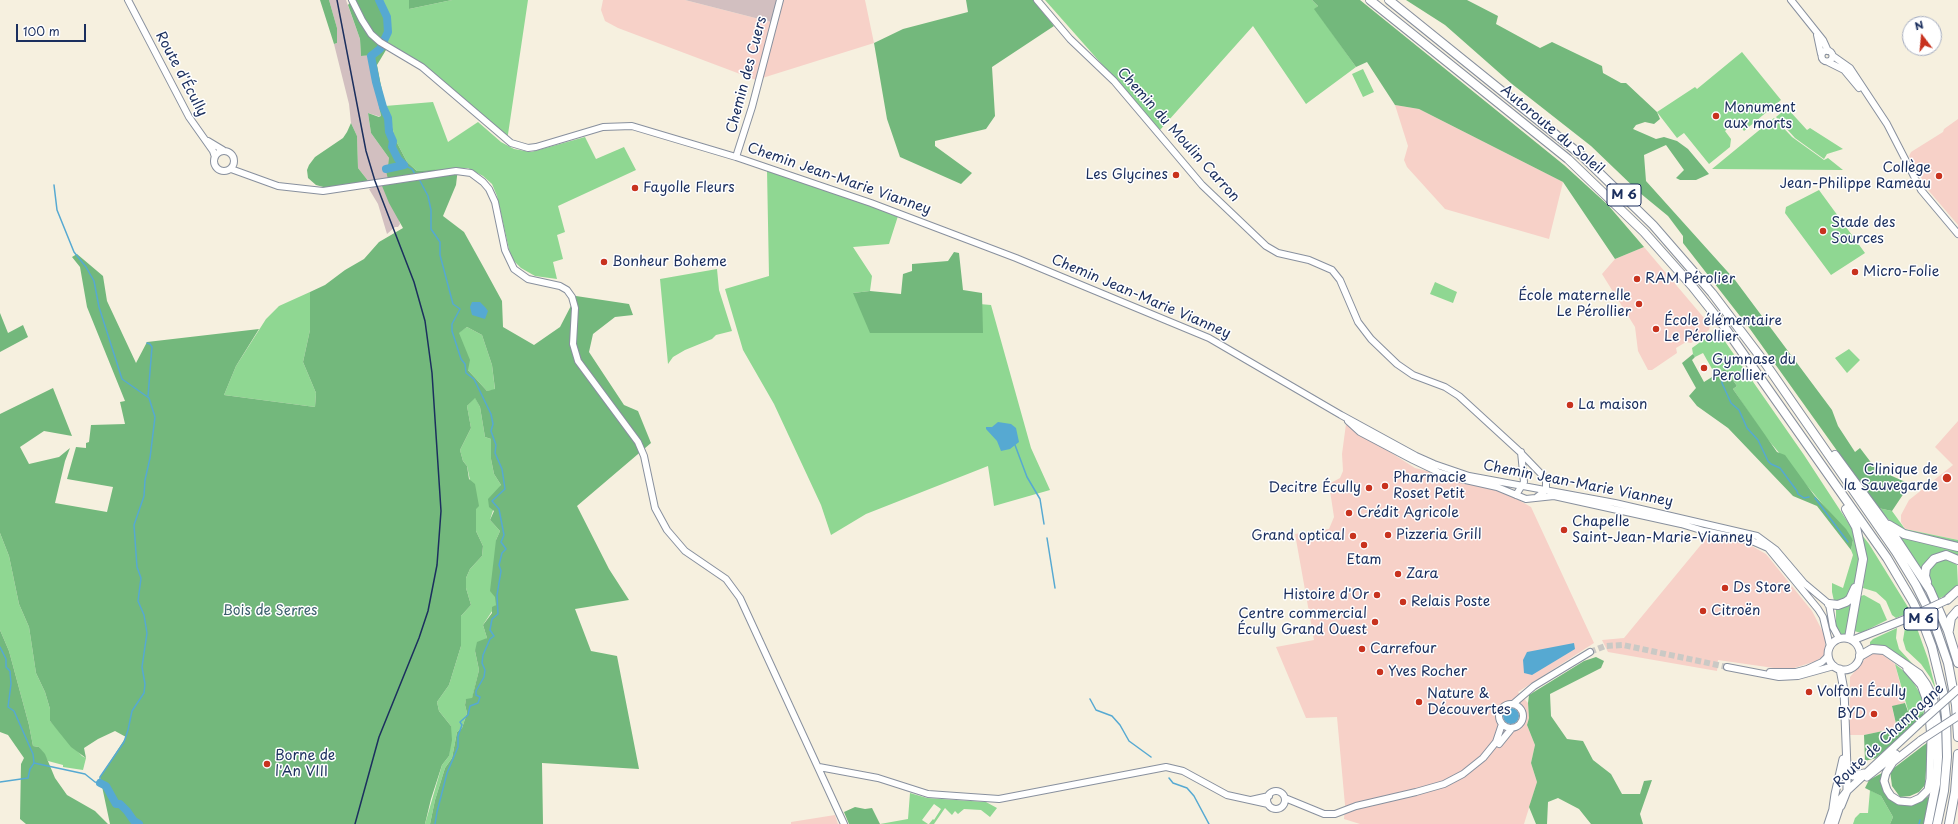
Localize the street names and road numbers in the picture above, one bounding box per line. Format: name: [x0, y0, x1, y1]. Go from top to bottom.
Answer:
street label: Chemin des Cuers: [723, 15, 771, 135]
street label: Route d'Écully: [152, 29, 210, 119]
street label: Chemin du Moulin Carron: [1113, 64, 1243, 206]
street label: Autoroute du Soleil: [1497, 82, 1607, 178]
street label: Chemin Jean-Marie Vianney: [745, 140, 933, 218]
road number: M 6: [1607, 184, 1641, 206]
street label: Chemin Jean-Marie Vianney: [1049, 252, 1233, 342]
street label: Chemin Jean-Marie Vianney: [1482, 457, 1674, 511]
road number: M 6: [1904, 608, 1938, 630]
street label: Route de Champagne: [1830, 680, 1948, 792]

